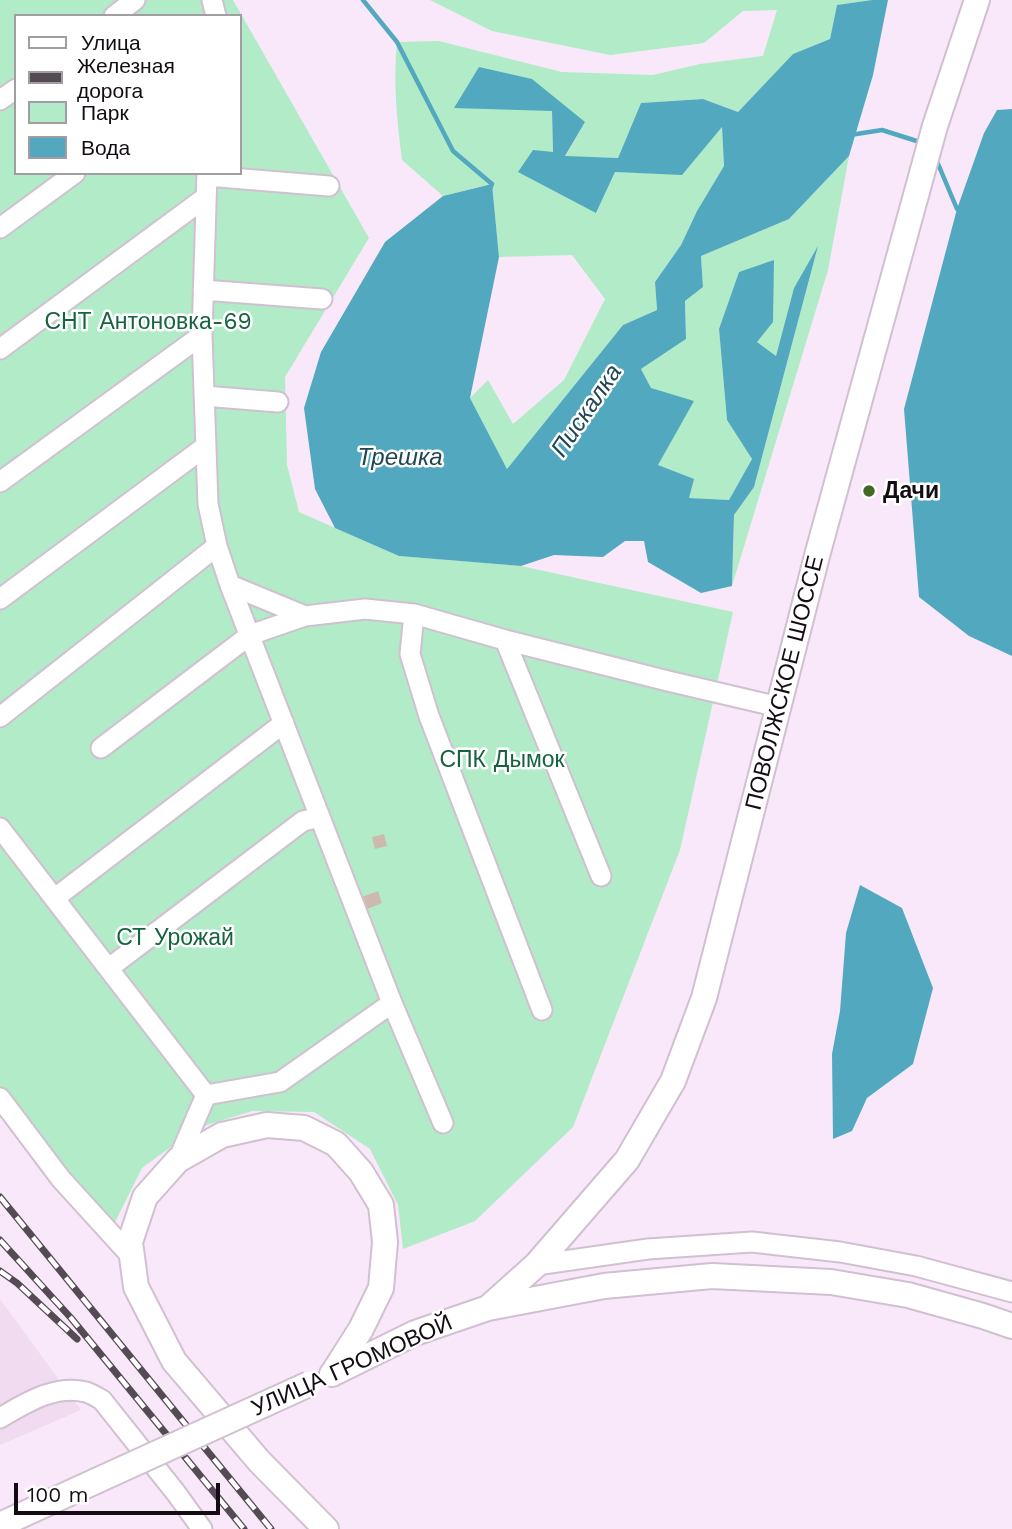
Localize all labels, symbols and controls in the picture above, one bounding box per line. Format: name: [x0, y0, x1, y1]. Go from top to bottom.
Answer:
legend: [14, 14, 242, 175]
text: Улица: [81, 30, 141, 55]
text: Железная дорога: [77, 53, 175, 103]
text: Парк: [81, 100, 129, 125]
text: Вода: [81, 135, 130, 160]
park label: СНТ Антоновка-69: [44, 308, 252, 336]
water label: Пискалка: [546, 359, 628, 463]
water label: Трешка: [357, 444, 443, 472]
place label: Дачи: [883, 477, 939, 505]
marker: Дачи: [861, 483, 877, 499]
street label: ПОВОЛЖСКОЕ ШОССЕ: [740, 553, 830, 813]
park label: СПК Дымок: [439, 746, 565, 774]
park label: СТ Урожай: [116, 924, 234, 952]
street label: УЛИЦА ГРОМОВОЙ: [247, 1309, 457, 1423]
scale bar: [18, 1470, 224, 1514]
text: 100 m: [27, 1482, 89, 1507]

